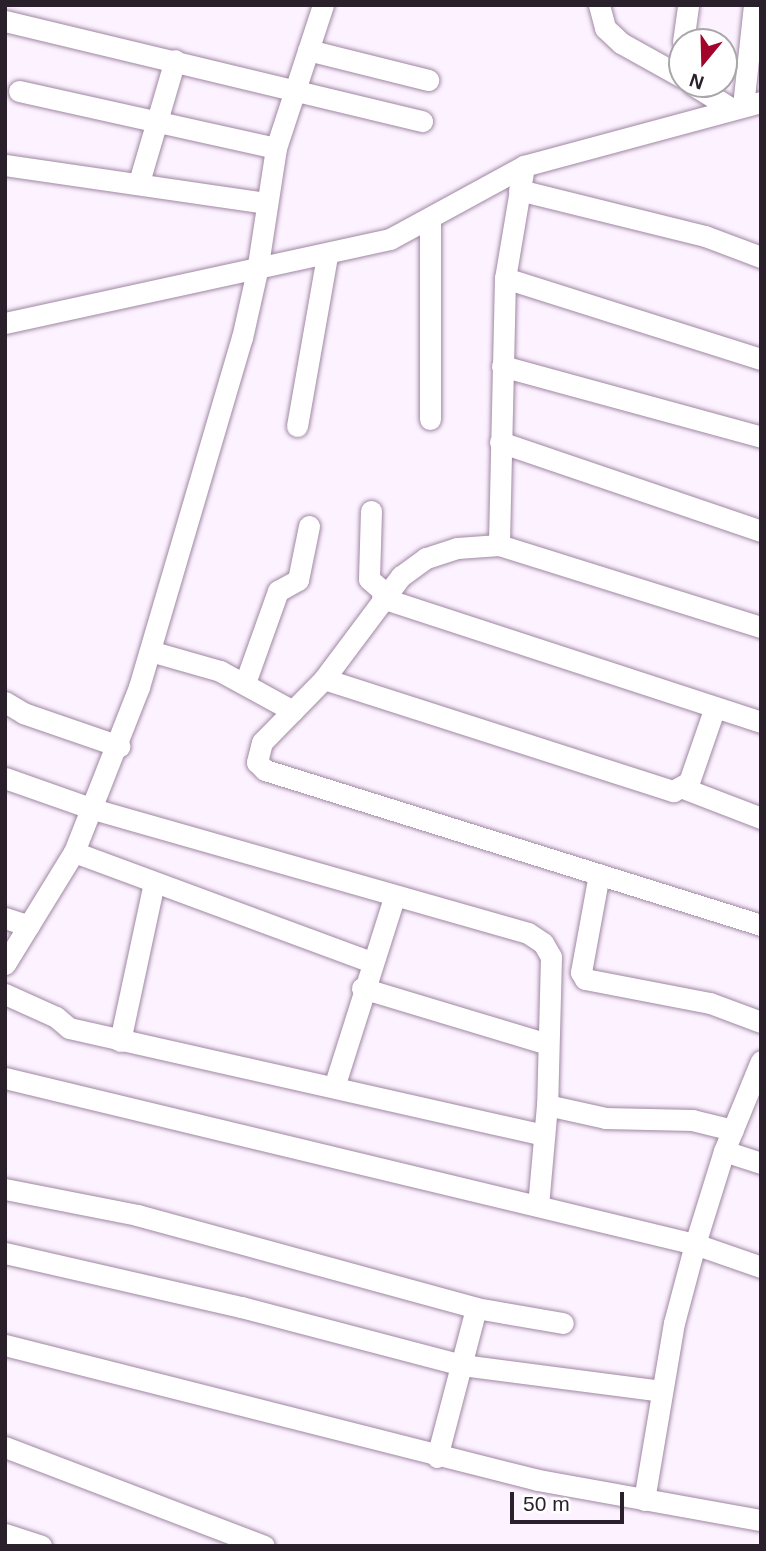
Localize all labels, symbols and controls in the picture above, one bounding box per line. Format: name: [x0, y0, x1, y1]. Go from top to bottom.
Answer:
north arrow: [668, 28, 738, 98]
text: N: [687, 69, 707, 94]
scale bar: [514, 1478, 628, 1522]
text: 50 m: [523, 1492, 570, 1515]

